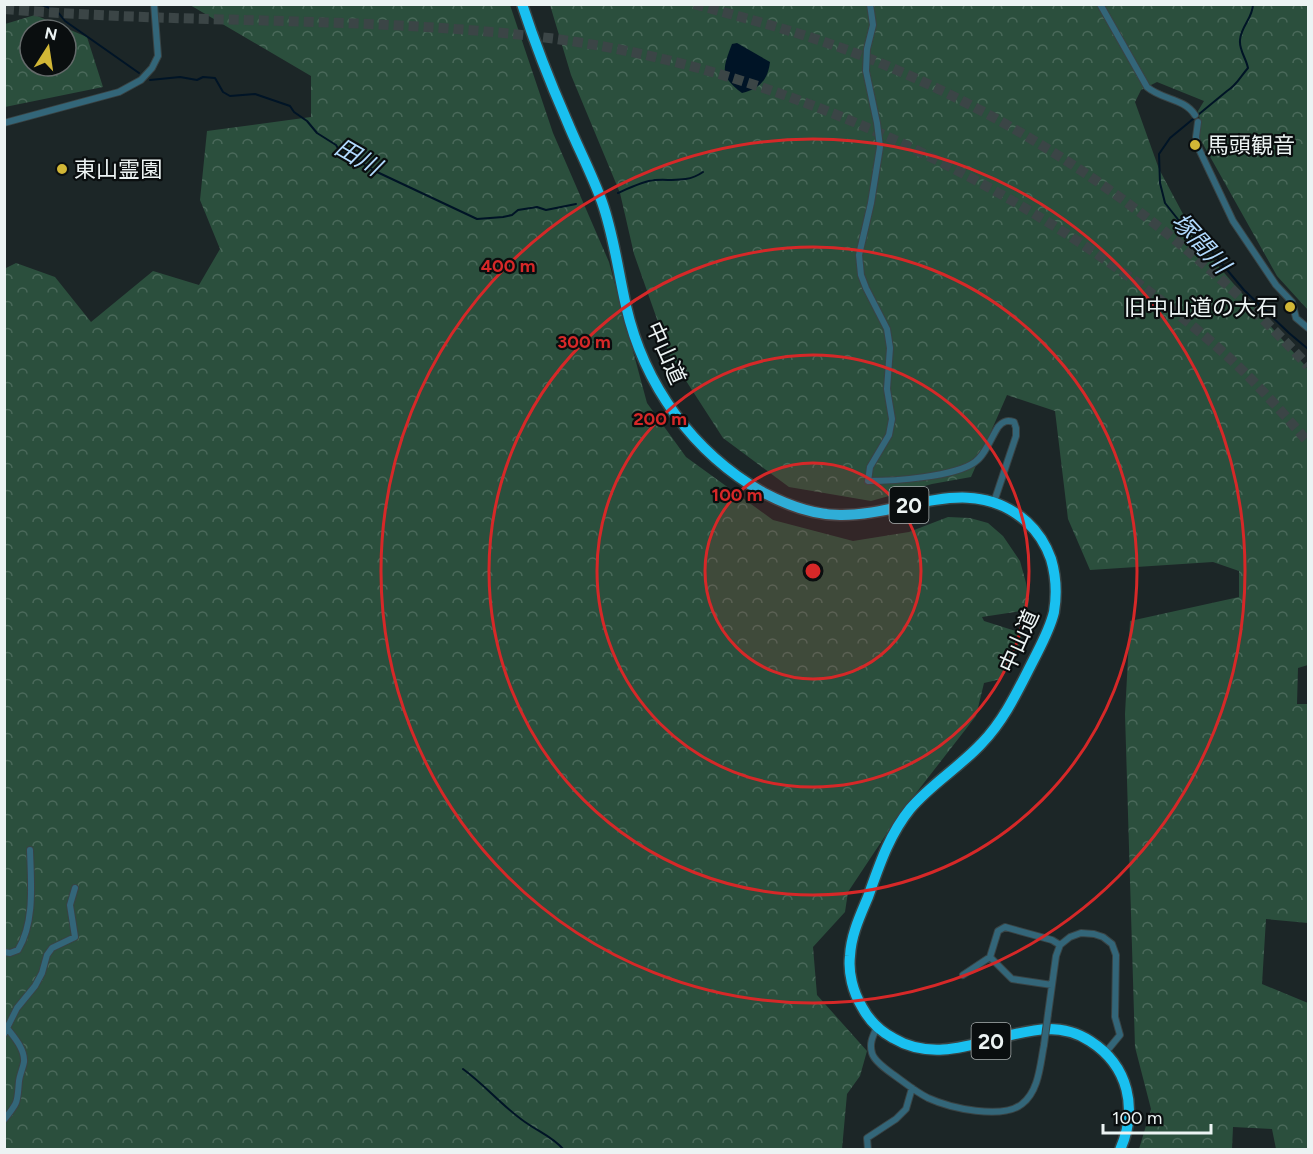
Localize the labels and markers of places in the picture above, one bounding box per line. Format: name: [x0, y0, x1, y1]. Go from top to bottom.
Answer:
place label: 馬頭観音: [1207, 132, 1295, 159]
marker: 馬頭観音: [1188, 138, 1202, 152]
place label: 東山霊園: [74, 156, 162, 183]
marker: 東山霊園: [55, 162, 69, 176]
place label: 旧中山道の大石: [1124, 294, 1278, 321]
marker: 旧中山道の大石: [1283, 300, 1297, 314]
centre of rings: [803, 561, 823, 581]

